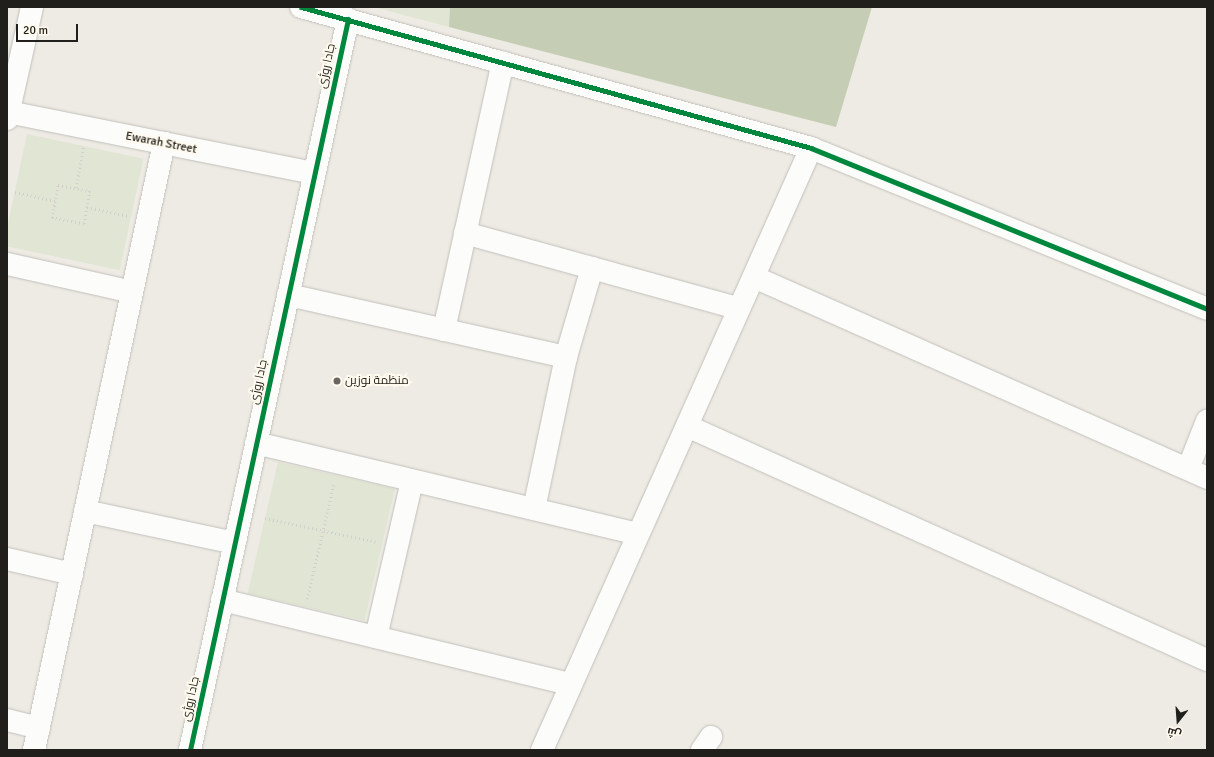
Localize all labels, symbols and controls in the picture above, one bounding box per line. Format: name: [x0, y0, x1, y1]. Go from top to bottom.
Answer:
scale bar: [18, 16, 80, 42]
text: 20 m: [23, 23, 48, 38]
street label: جادا روژی: [315, 42, 339, 90]
street label: Ewarah Street: [124, 129, 198, 157]
street label: جادا روژی: [247, 358, 271, 406]
place label: منظمة نوزين: [345, 374, 409, 388]
marker: منظمة نوزين: [332, 376, 342, 386]
street label: جادا روژی: [179, 675, 203, 723]
north arrow: [1158, 701, 1198, 741]
text: ش: [1166, 725, 1183, 741]

